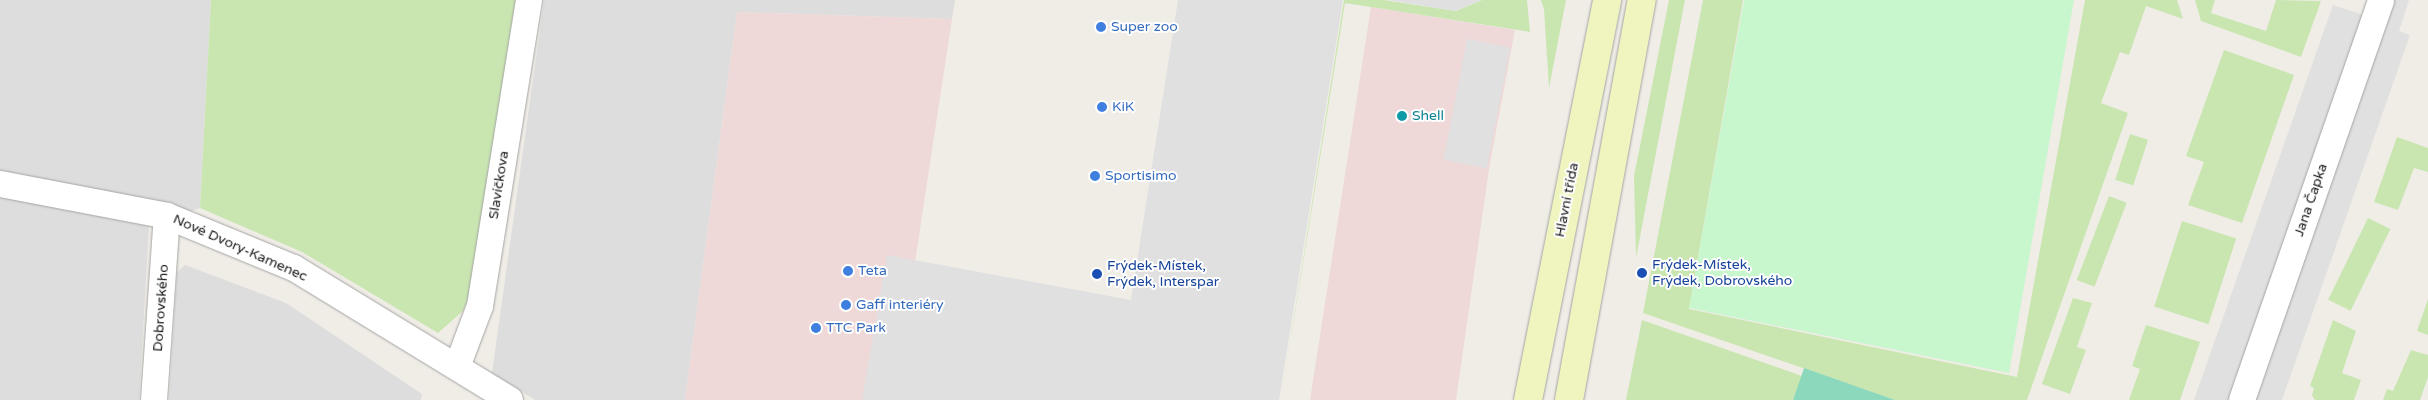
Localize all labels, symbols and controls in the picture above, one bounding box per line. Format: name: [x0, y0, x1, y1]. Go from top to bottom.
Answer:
place label: Super zoo: [1111, 19, 1178, 35]
marker: Super zoo: [1095, 21, 1107, 33]
place label: KiK: [1112, 99, 1134, 115]
marker: KiK: [1096, 101, 1108, 113]
place label: Shell: [1412, 108, 1444, 124]
marker: Shell: [1396, 110, 1408, 122]
street label: Slavíčkova: [485, 149, 513, 221]
street label: Hlavní třída: [1552, 161, 1582, 239]
street label: Jana Čapka: [2291, 161, 2331, 239]
place label: Sportisimo: [1105, 168, 1177, 184]
marker: Sportisimo: [1089, 170, 1101, 182]
street label: Nové Dvory-Kamenec: [170, 211, 310, 285]
place label: Frýdek-Místek, Frýdek, Dobrovského: [1652, 257, 1792, 290]
place label: Frýdek-Místek, Frýdek, Interspar: [1107, 258, 1219, 290]
place label: Teta: [858, 263, 887, 279]
street label: Dobrovského: [150, 264, 172, 352]
marker: Teta: [842, 265, 854, 277]
marker: Frýdek-Místek, Frýdek, Dobrovského: [1636, 267, 1648, 279]
marker: Frýdek-Místek, Frýdek, Interspar: [1091, 268, 1103, 280]
place label: Gaff interiéry: [856, 297, 943, 313]
marker: Gaff interiéry: [840, 299, 852, 311]
place label: TTC Park: [826, 320, 886, 336]
marker: TTC Park: [810, 322, 822, 334]

